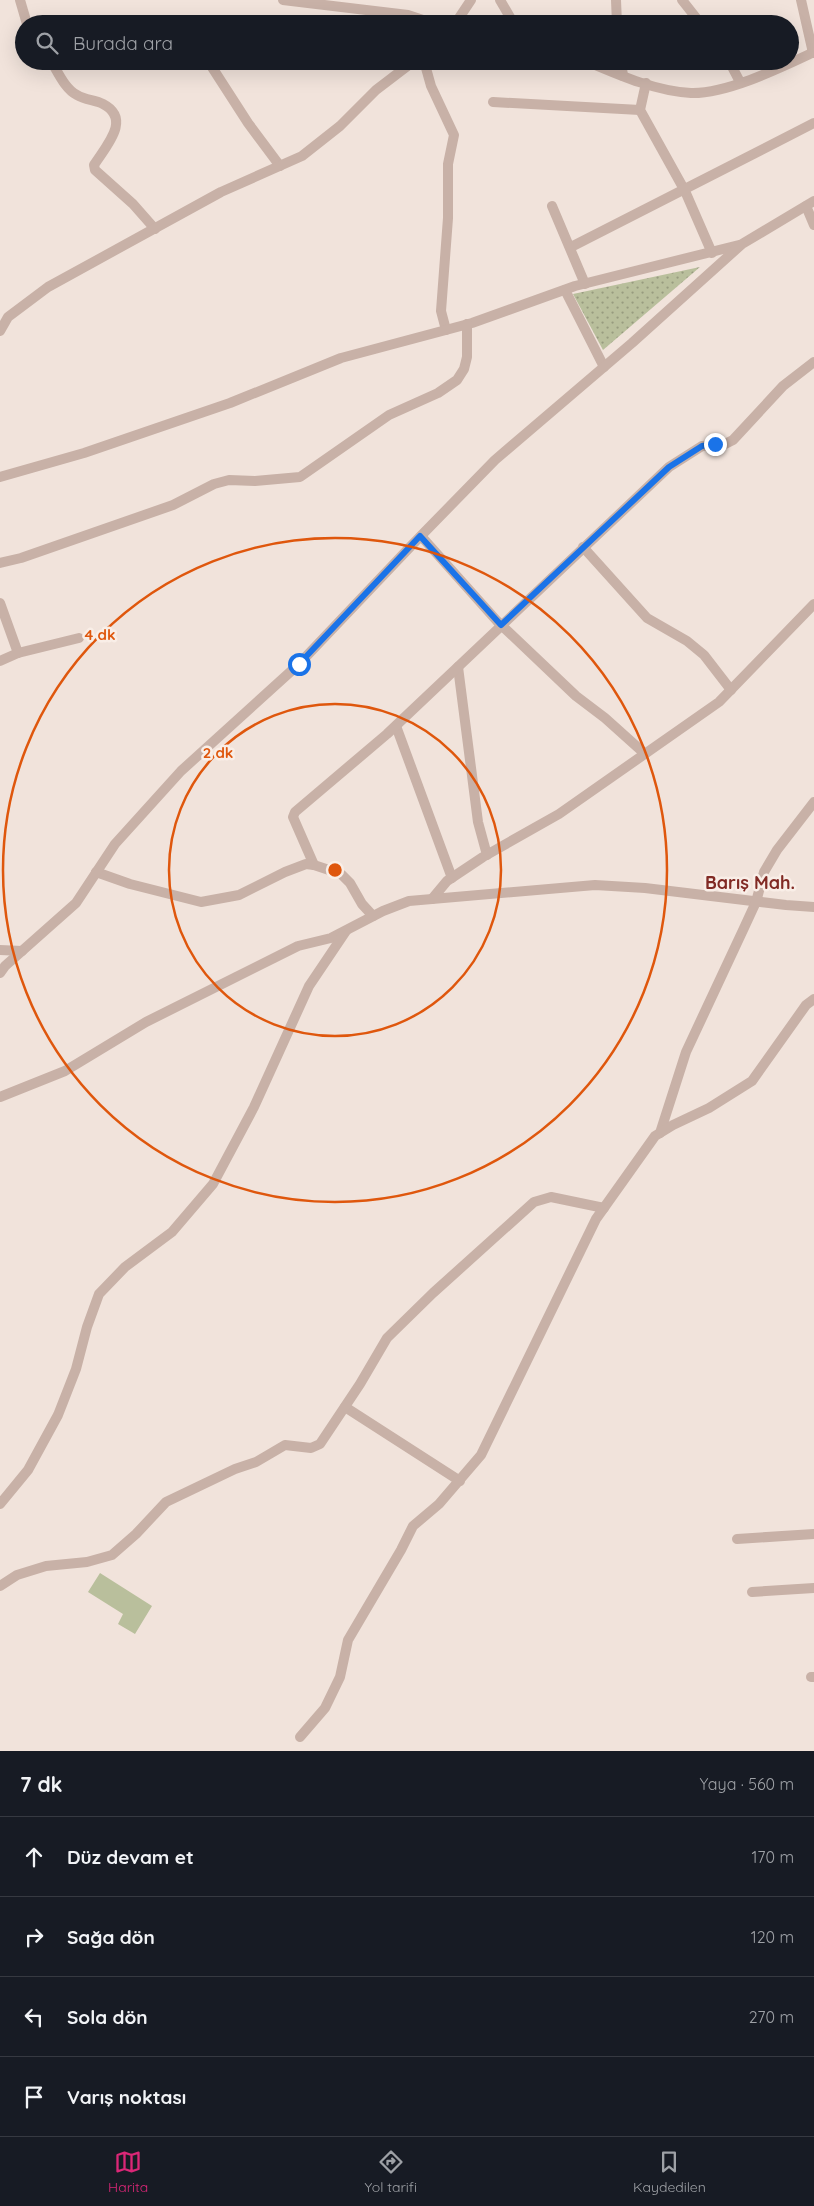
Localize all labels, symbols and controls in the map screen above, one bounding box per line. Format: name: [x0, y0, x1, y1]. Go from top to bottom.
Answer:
search box: [15, 15, 799, 70]
icon: search: [33, 29, 61, 57]
text: Burada ara: [73, 31, 173, 55]
route end: [704, 433, 727, 456]
text: 4 dk: [85, 625, 115, 644]
route start: [288, 653, 311, 676]
text: 2 dk: [203, 743, 233, 762]
centre of rings: [326, 861, 344, 879]
district label: Barış Mah.: [705, 871, 795, 894]
text: 7 dk: [20, 1771, 63, 1797]
text: Yaya · 560 m: [699, 1774, 794, 1794]
icon: ahead: [20, 1843, 48, 1871]
text: Düz devam et: [67, 1845, 194, 1869]
text: 170 m: [751, 1847, 794, 1867]
icon: right: [20, 1923, 48, 1951]
text: Sağa dön: [67, 1925, 155, 1949]
text: 120 m: [751, 1927, 794, 1947]
icon: left: [20, 2003, 48, 2031]
text: Sola dön: [67, 2005, 148, 2029]
text: 270 m: [749, 2007, 794, 2027]
icon: arrive: [20, 2083, 48, 2111]
text: Varış noktası: [67, 2085, 186, 2109]
tab: Harita: [108, 2148, 148, 2196]
tab: Yol tarifi: [364, 2148, 417, 2196]
tab: Kaydedilen: [633, 2148, 706, 2196]

